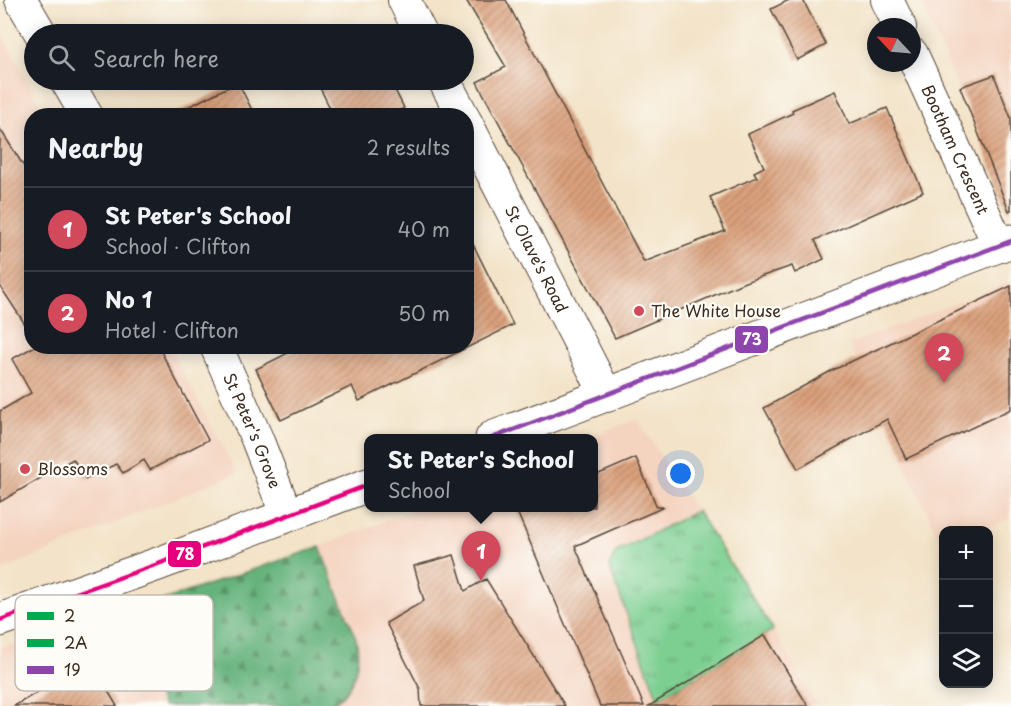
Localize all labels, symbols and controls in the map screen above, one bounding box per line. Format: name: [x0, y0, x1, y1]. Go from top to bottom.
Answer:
north arrow: [867, 18, 921, 72]
search box: [24, 24, 474, 90]
icon: search: [45, 41, 78, 74]
text: Search here: [93, 41, 219, 74]
street label: Bootham Crescent: [916, 80, 996, 218]
text: Nearby: [48, 128, 143, 167]
text: 2 results: [367, 132, 450, 162]
text: St Peter's School: [105, 198, 291, 231]
street label: St Olave's Road: [500, 201, 575, 316]
text: 1: [63, 214, 72, 244]
text: 40 m: [398, 214, 450, 244]
text: School · Clifton: [105, 231, 251, 261]
text: No 1: [105, 282, 152, 315]
text: 2: [60, 298, 75, 328]
text: 50 m: [398, 298, 450, 328]
place label: The White House: [651, 298, 781, 322]
marker: The White House: [632, 304, 646, 318]
text: Hotel · Clifton: [105, 315, 239, 345]
line badge: 73: [734, 325, 769, 354]
text: 73: [742, 326, 762, 350]
pin: 2: [924, 334, 964, 383]
street label: St Peter's Grove: [218, 369, 288, 491]
popup: [364, 434, 598, 512]
text: St Peter's School: [388, 442, 574, 475]
place label: Blossoms: [37, 456, 108, 480]
your location: [666, 459, 695, 488]
marker: Blossoms: [18, 462, 32, 476]
text: School: [388, 475, 451, 505]
map controls: [939, 526, 993, 688]
button: +: [939, 526, 993, 580]
pin: 1: [462, 532, 500, 581]
line badge: 78: [167, 540, 202, 568]
text: 78: [175, 541, 195, 565]
button: −: [939, 580, 993, 634]
legend: [15, 595, 213, 691]
text: 2: [64, 603, 75, 627]
text: 2A: [64, 630, 88, 654]
button: layers: [939, 634, 993, 688]
text: 19: [64, 657, 81, 681]

